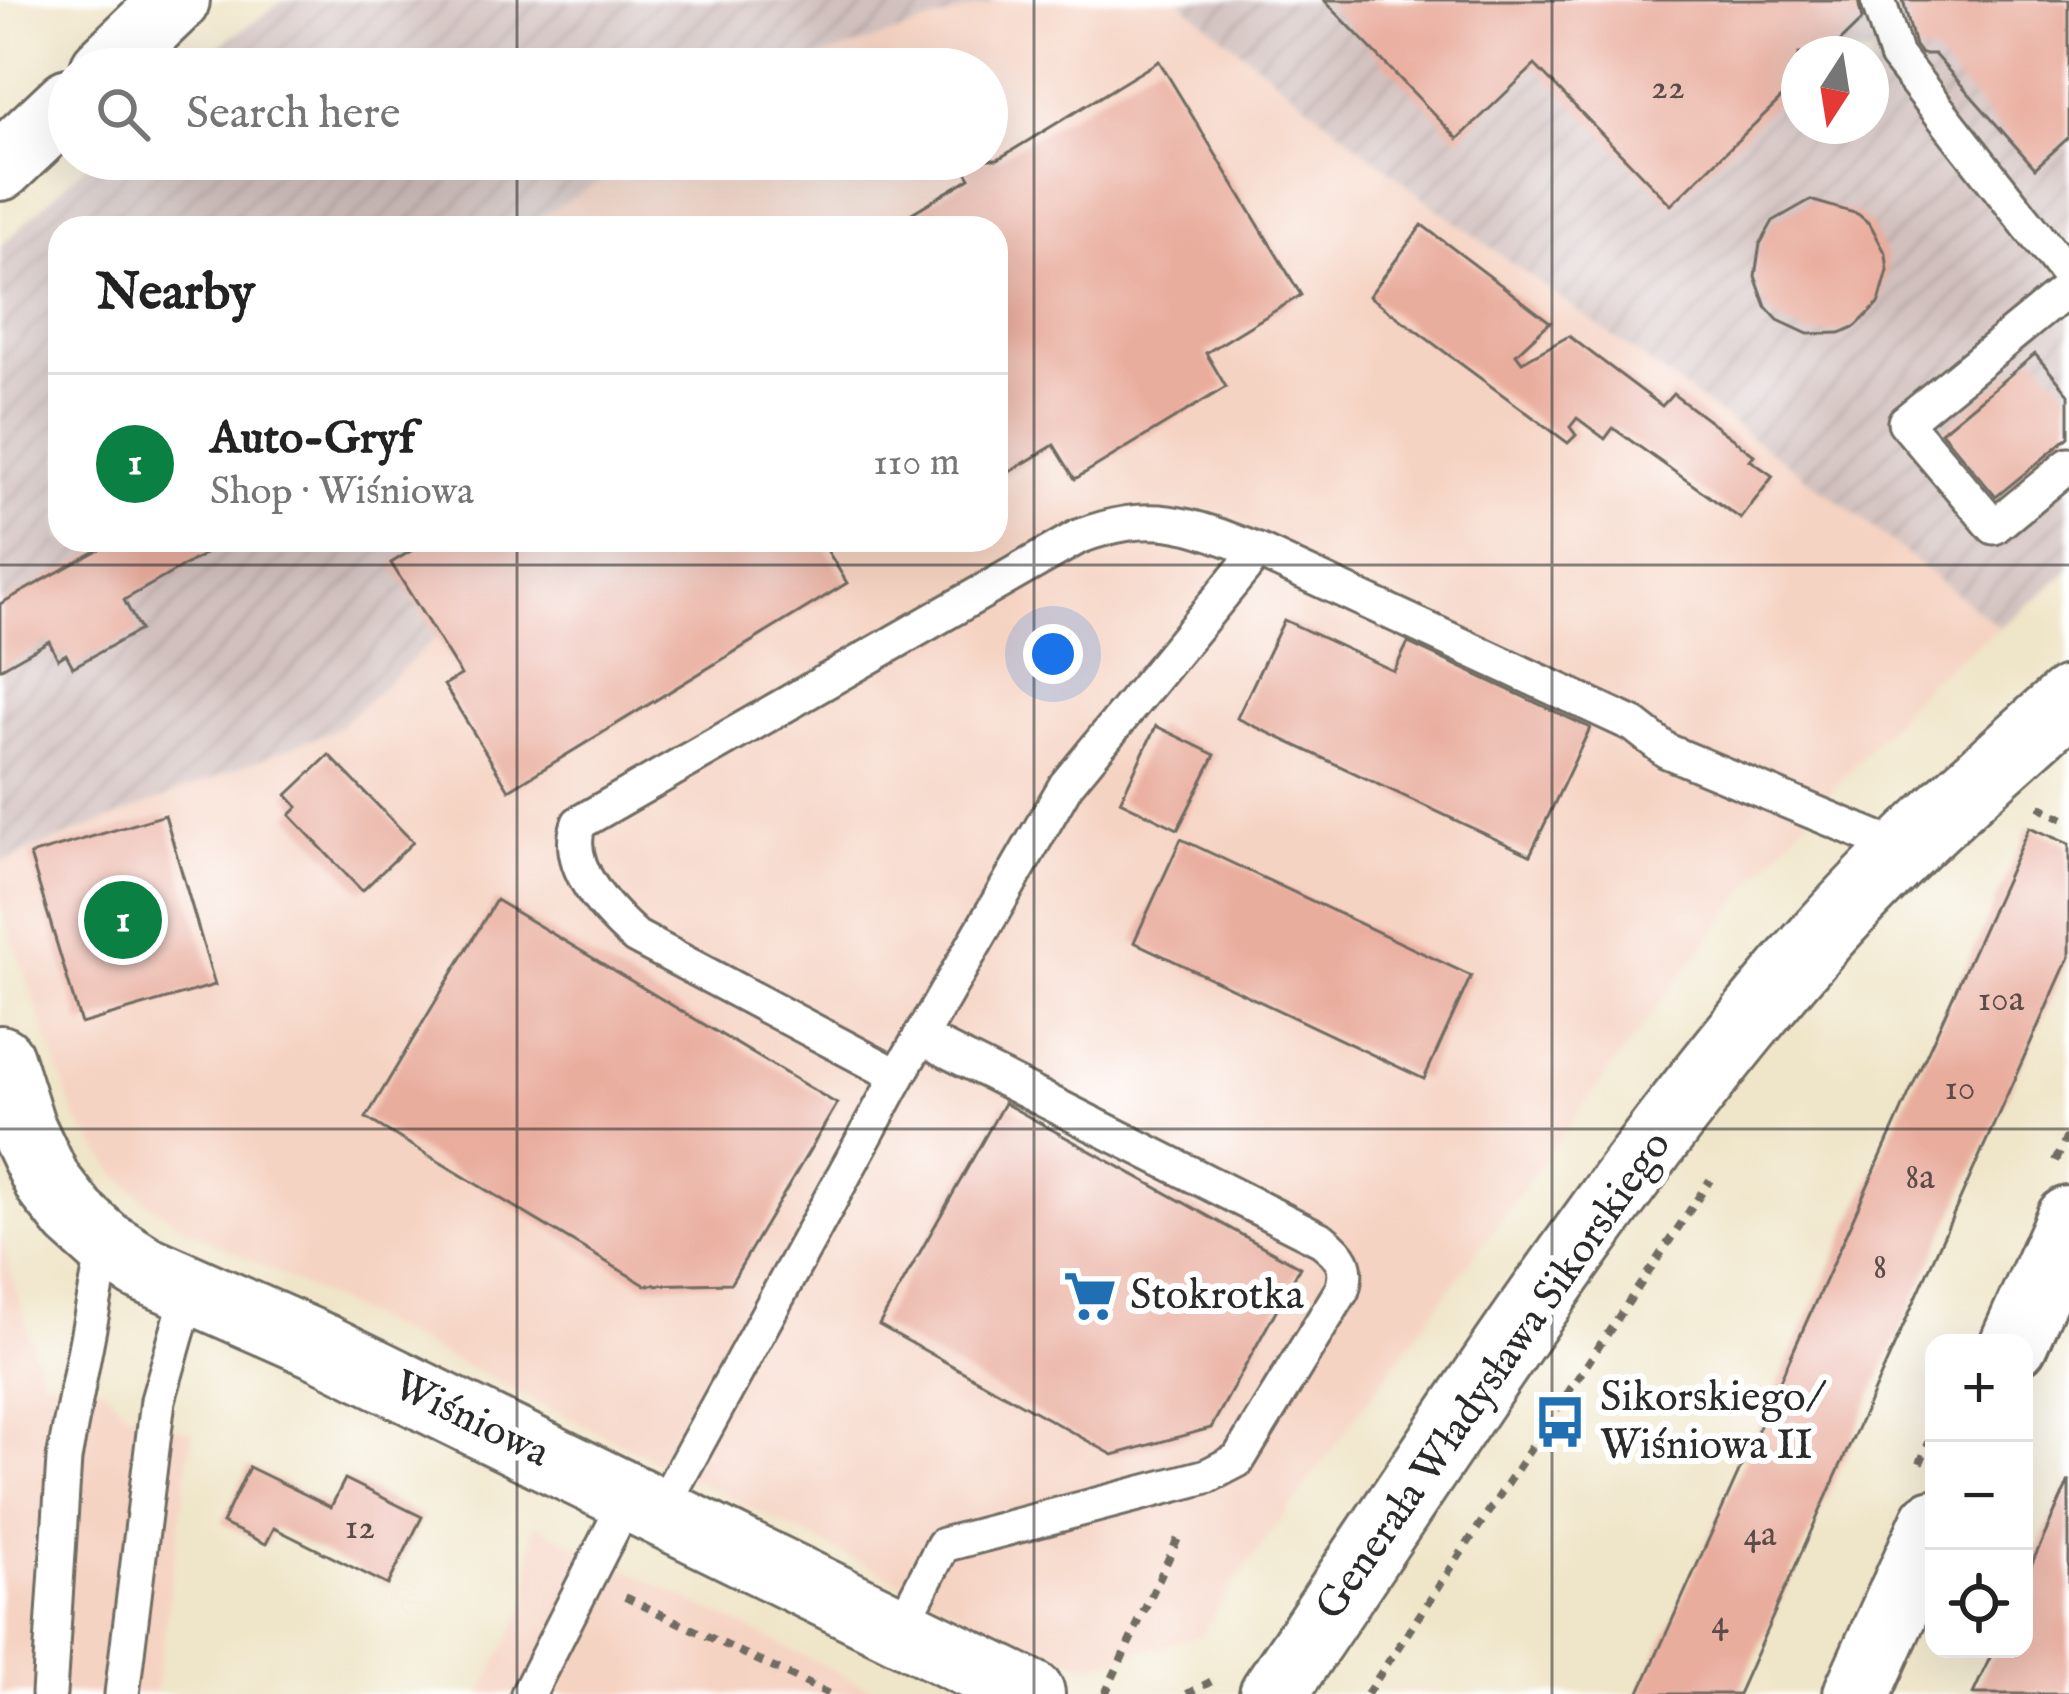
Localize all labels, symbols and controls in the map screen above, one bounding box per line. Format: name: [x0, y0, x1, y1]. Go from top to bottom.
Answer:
north arrow: [1781, 36, 1889, 144]
search box: [48, 48, 1008, 180]
house number: 22: [1651, 65, 1685, 111]
icon: search: [90, 81, 156, 147]
text: Search here: [186, 86, 400, 143]
text: Nearby: [96, 262, 255, 327]
text: Auto-Gryf: [210, 411, 415, 468]
text: 1: [128, 439, 142, 488]
text: 110 m: [873, 439, 960, 488]
text: Shop · Wiśniowa: [210, 468, 474, 517]
your location: [1023, 624, 1083, 684]
pin: 1: [84, 875, 162, 965]
house number: 10a: [1978, 977, 2025, 1023]
house number: 10: [1945, 1066, 1975, 1112]
street label: Generała Władysława Sikorskiego: [1305, 1121, 1683, 1631]
house number: 8a: [1905, 1155, 1935, 1201]
house number: 8: [1873, 1245, 1887, 1291]
supermarket icon: Stokrotka: [1061, 1267, 1119, 1325]
place label: Stokrotka: [1130, 1270, 1305, 1323]
map controls: [1925, 1334, 2033, 1658]
button: +: [1925, 1334, 2033, 1442]
street label: Wiśniowa: [384, 1359, 559, 1481]
place label: Sikorskiego/ Wiśniowa II: [1600, 1372, 1827, 1473]
bus stop icon: Sikorskiego/ Wiśniowa II: [1531, 1393, 1589, 1451]
button: −: [1925, 1442, 2033, 1550]
house number: 12: [345, 1505, 375, 1551]
house number: 4a: [1743, 1512, 1777, 1558]
button: locate: [1925, 1550, 2033, 1658]
house number: 4: [1711, 1600, 1729, 1646]

